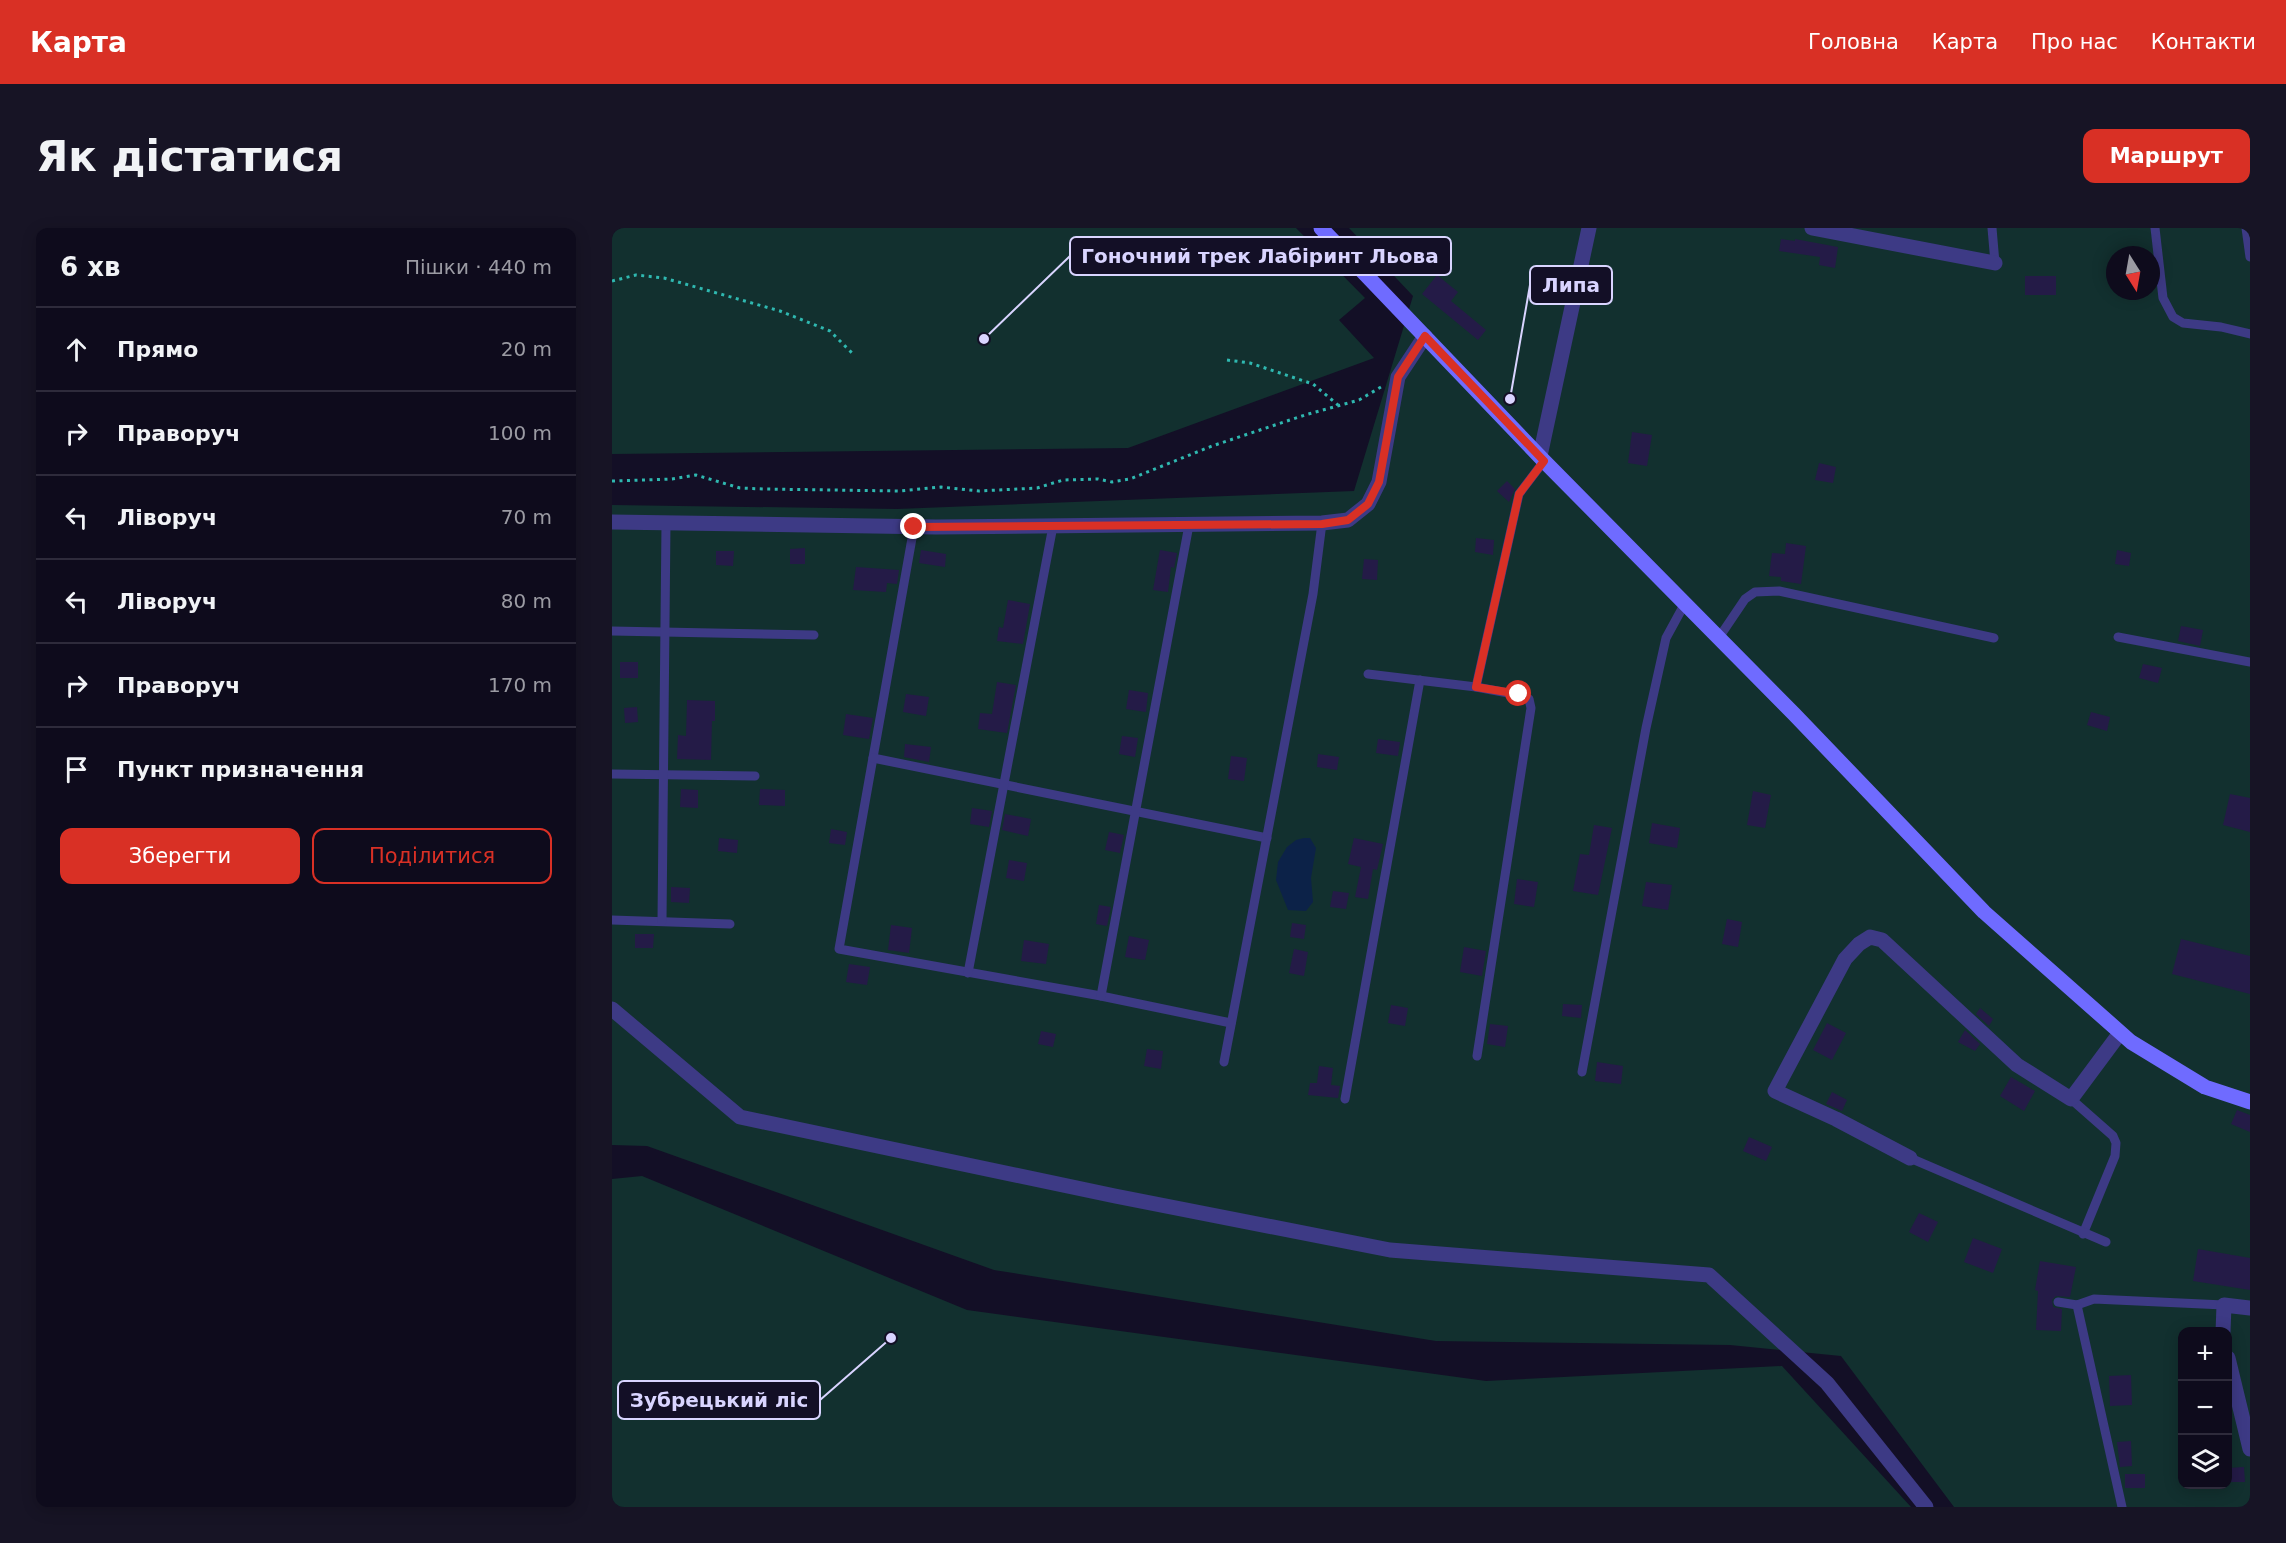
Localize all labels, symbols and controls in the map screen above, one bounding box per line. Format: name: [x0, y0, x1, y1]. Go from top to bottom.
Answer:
text: Карта: [30, 26, 127, 59]
text: Головна: [1808, 30, 1899, 54]
text: Карта: [1932, 30, 1998, 54]
text: Про нас: [2031, 30, 2118, 54]
text: Контакти: [2151, 30, 2256, 54]
button: Маршрут: [2083, 129, 2250, 183]
text: Як дістатися: [36, 132, 343, 181]
callout: Гоночний трек Лабіринт Льова: [1070, 237, 1451, 275]
text: Гоночний трек Лабіринт Льова: [1081, 244, 1439, 268]
north arrow: [2106, 246, 2160, 300]
text: 6 хв: [60, 252, 120, 282]
text: Пішки · 440 m: [405, 255, 552, 279]
callout: Липа: [1530, 266, 1612, 304]
text: Липа: [1542, 273, 1600, 297]
icon: ahead: [60, 333, 93, 366]
text: Прямо: [117, 337, 198, 362]
text: 20 m: [501, 337, 552, 361]
icon: right: [60, 417, 93, 450]
text: Праворуч: [117, 421, 240, 446]
text: 100 m: [488, 421, 552, 445]
icon: left: [60, 501, 93, 534]
text: Ліворуч: [117, 505, 217, 530]
text: 70 m: [501, 505, 552, 529]
route end: [900, 513, 926, 539]
icon: left: [60, 585, 93, 618]
text: Ліворуч: [117, 589, 217, 614]
text: 80 m: [501, 589, 552, 613]
icon: right: [60, 669, 93, 702]
text: Праворуч: [117, 673, 240, 698]
text: 170 m: [488, 673, 552, 697]
route start: [1505, 680, 1531, 706]
icon: arrive: [60, 753, 93, 786]
text: Пункт призначення: [117, 757, 364, 782]
button: Зберегти: [60, 828, 300, 884]
button: Поділитися: [312, 828, 552, 884]
map controls: [2178, 1327, 2232, 1489]
button: +: [2178, 1327, 2232, 1381]
callout: Зубрецький ліс: [618, 1381, 820, 1419]
button: −: [2178, 1381, 2232, 1435]
text: Зубрецький ліс: [630, 1388, 808, 1412]
button: layers: [2178, 1435, 2232, 1489]

